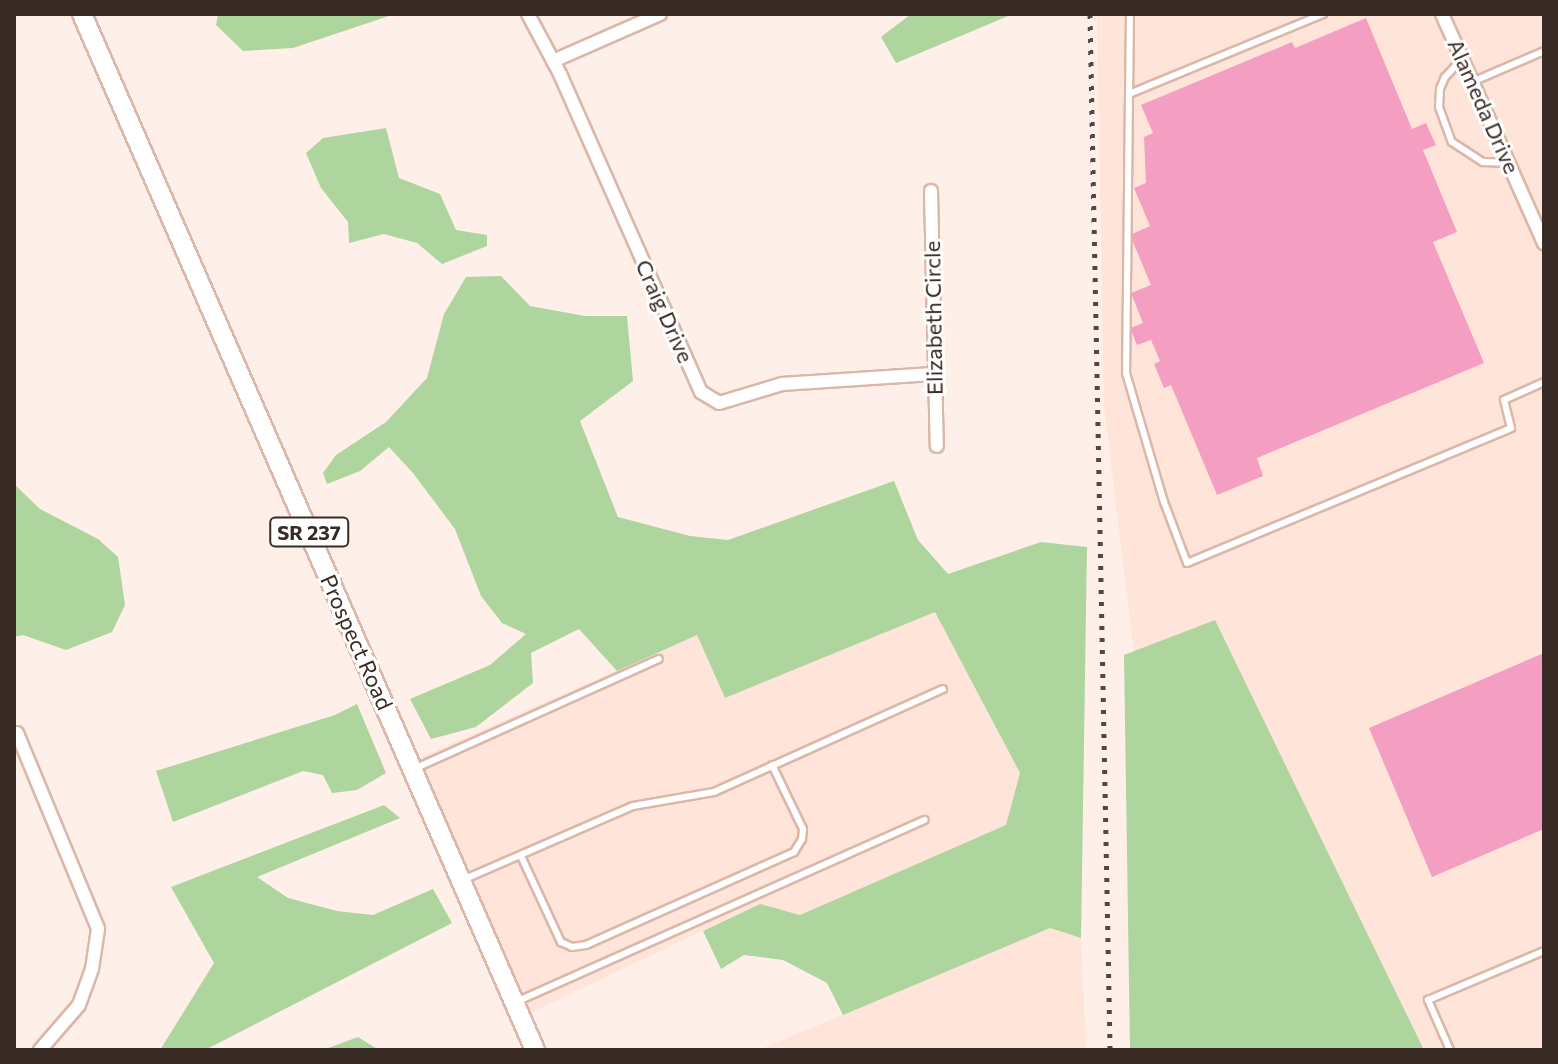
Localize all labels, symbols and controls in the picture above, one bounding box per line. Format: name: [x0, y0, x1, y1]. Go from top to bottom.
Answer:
street label: Alameda Drive: [1443, 35, 1525, 177]
street label: Elizabeth Circle: [918, 241, 948, 395]
street label: Craig Drive: [631, 255, 699, 367]
road number: SR 237: [269, 516, 349, 548]
street label: Prospect Road: [315, 570, 399, 714]

